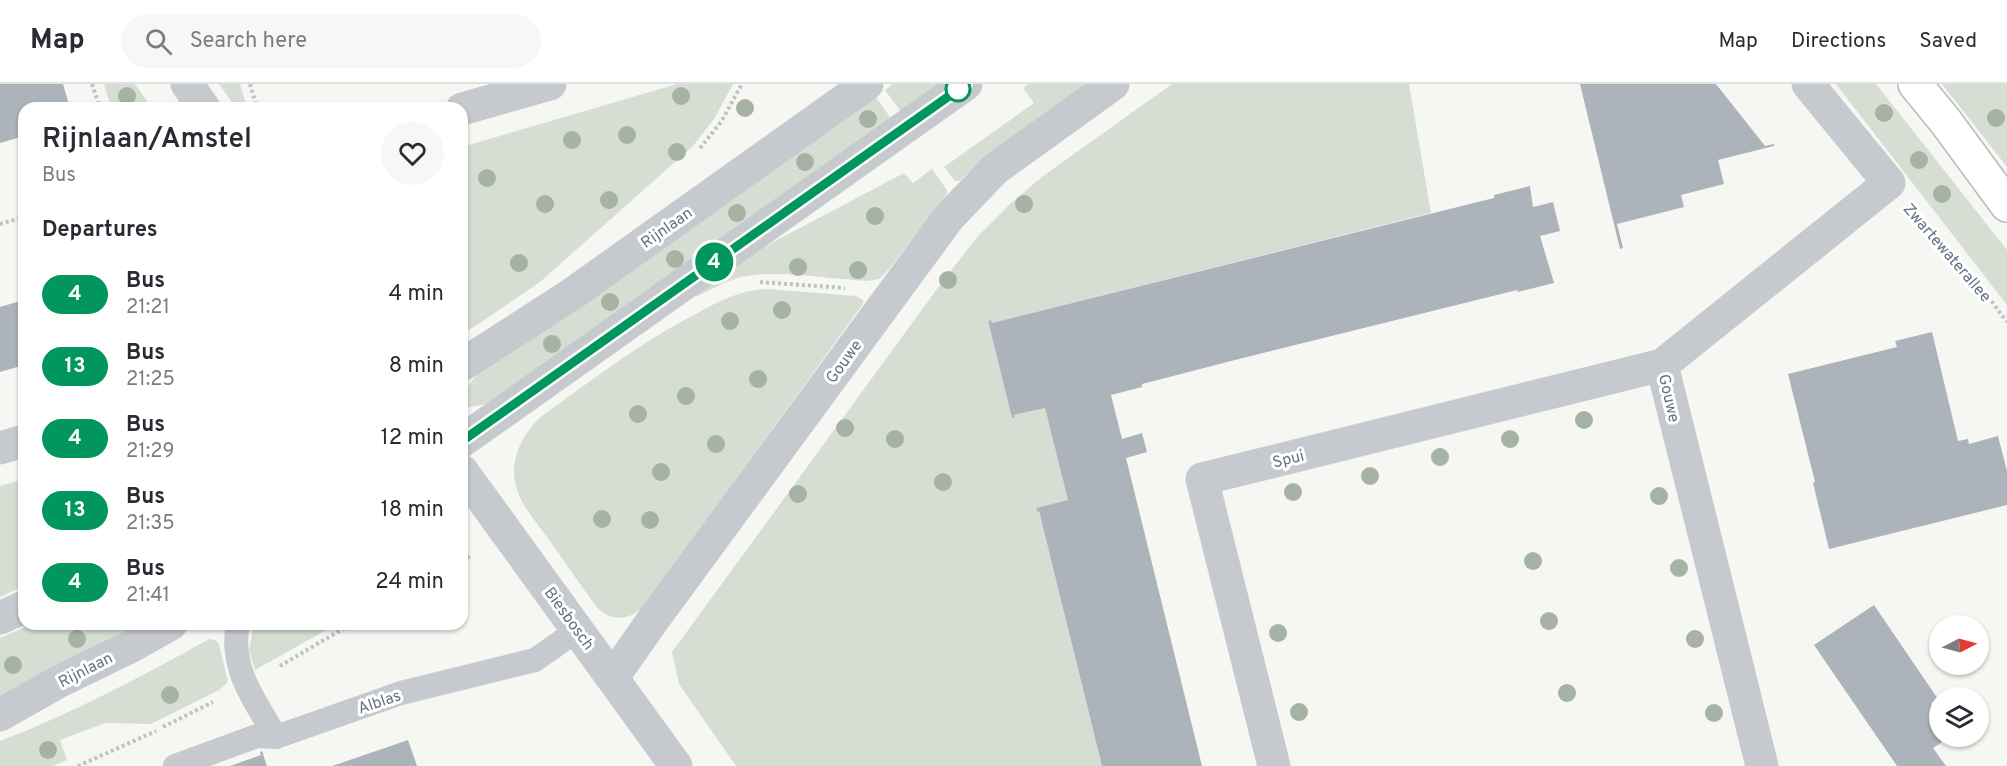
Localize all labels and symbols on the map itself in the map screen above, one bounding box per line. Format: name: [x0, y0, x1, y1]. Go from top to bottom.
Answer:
unlabelled marker: [945, 76, 971, 102]
street label: Zwartewaterallee: [1898, 200, 1995, 307]
street label: Rijnlaan: [637, 204, 697, 254]
line badge: 4: [694, 242, 734, 282]
street label: Gouwe: [822, 337, 867, 388]
street label: Gouwe: [1653, 372, 1683, 424]
street label: Spui: [1271, 446, 1306, 473]
street label: Biesbosch: [539, 584, 598, 655]
north arrow: [1929, 615, 1989, 675]
street label: Rijnlaan: [55, 649, 117, 693]
street label: Alblas: [356, 686, 404, 720]

